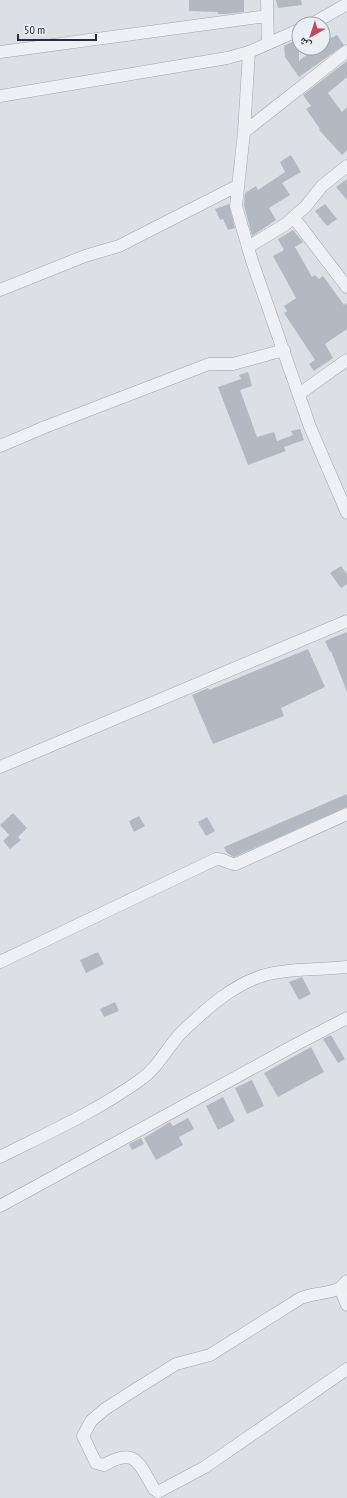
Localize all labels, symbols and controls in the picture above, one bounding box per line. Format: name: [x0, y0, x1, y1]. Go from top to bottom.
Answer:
scale bar: [18, 16, 96, 42]
north arrow: [291, 16, 331, 56]
text: 50 m: [24, 22, 45, 37]
text: ش: [296, 34, 314, 53]

